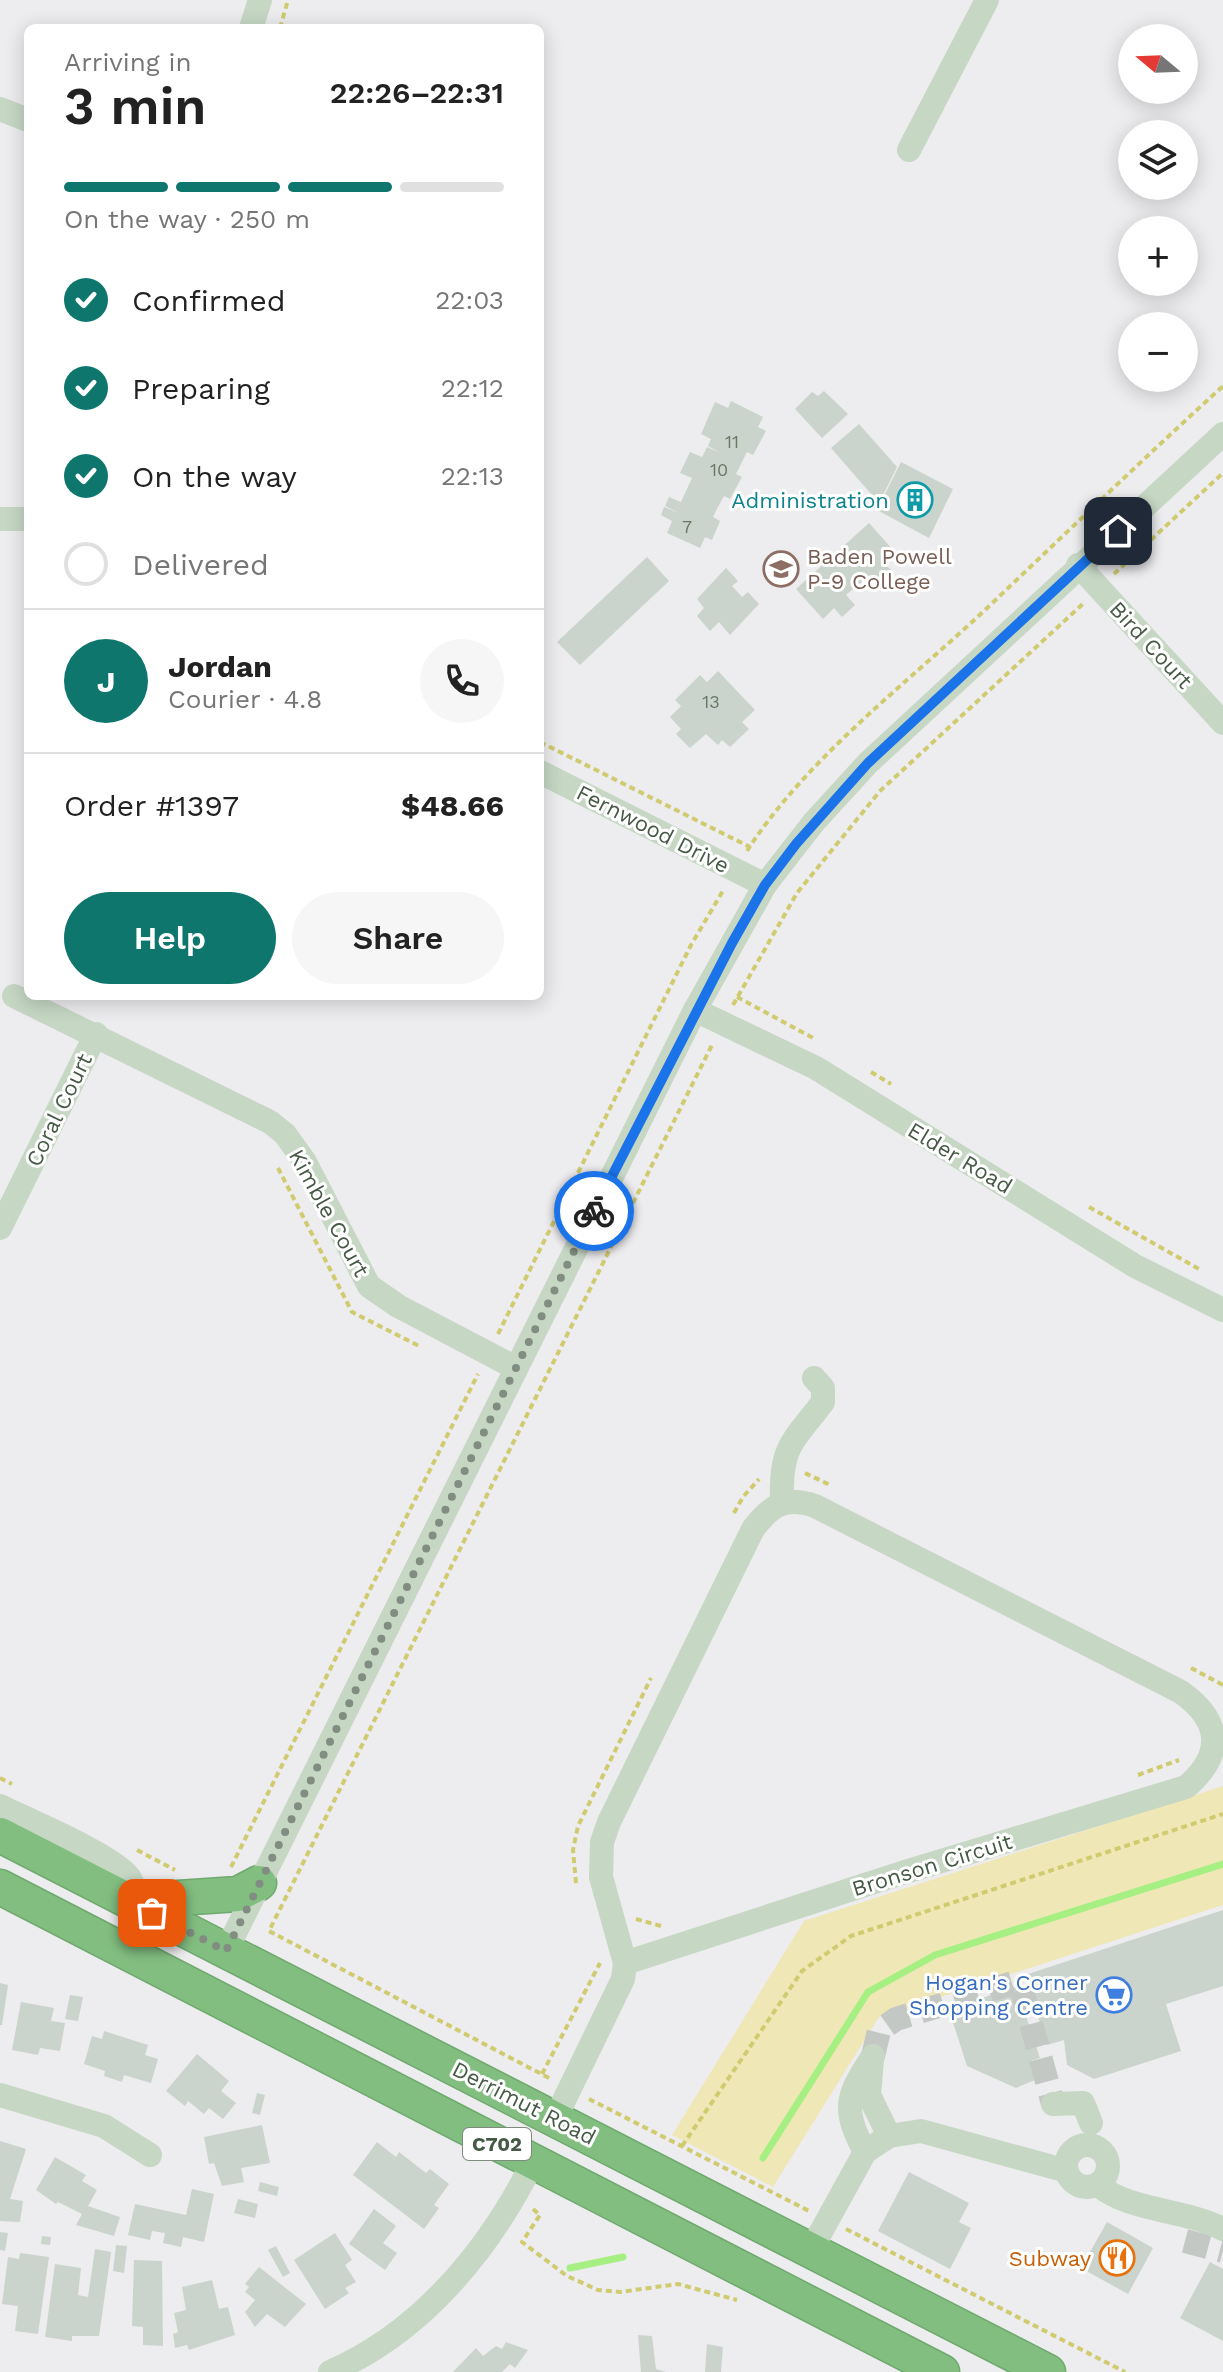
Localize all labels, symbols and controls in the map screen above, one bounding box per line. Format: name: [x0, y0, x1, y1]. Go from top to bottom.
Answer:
north arrow: [1118, 24, 1198, 104]
map controls: [1118, 24, 1198, 392]
text: Arriving in: [64, 47, 192, 77]
text: 22:26–22:31: [330, 75, 504, 110]
text: 3 min: [64, 76, 207, 137]
button: layers: [1118, 120, 1198, 200]
text: On the way · 250 m: [64, 204, 310, 234]
button: +: [1118, 216, 1198, 296]
icon: check: [64, 278, 108, 322]
text: Confirmed: [132, 283, 286, 318]
text: 22:03: [435, 285, 504, 315]
button: −: [1118, 312, 1198, 392]
icon: check: [64, 366, 108, 410]
text: Preparing: [132, 371, 270, 406]
text: 22:12: [441, 373, 504, 403]
house number: 11: [725, 431, 739, 452]
icon: check: [64, 454, 108, 498]
text: On the way: [132, 459, 297, 494]
house number: 10: [710, 459, 728, 480]
text: 22:13: [441, 461, 504, 491]
building icon: Administration: [896, 481, 934, 519]
place label: Administration: [731, 488, 889, 513]
pin: [1084, 497, 1152, 565]
icon: home: [1096, 509, 1140, 553]
house number: 7: [682, 516, 692, 537]
place label: Baden Powell P-9 College: [807, 544, 952, 594]
text: Delivered: [132, 547, 269, 582]
school or university icon: Baden Powell P-9 College: [762, 550, 800, 588]
street label: Bird Court: [1105, 596, 1197, 694]
button: phone: [420, 639, 504, 723]
text: Jordan: [168, 649, 272, 684]
text: J: [97, 664, 115, 699]
text: Courier · 4.8: [168, 684, 322, 714]
house number: 13: [702, 691, 720, 712]
street label: Fernwood Drive: [573, 780, 733, 878]
text: Order #1397: [64, 788, 239, 823]
text: $48.66: [401, 788, 504, 823]
button: Help: [64, 892, 276, 984]
button: Share: [292, 892, 504, 984]
street label: Coral Court: [21, 1050, 97, 1170]
street label: Elder Road: [903, 1117, 1017, 1199]
street label: Kimble Court: [284, 1145, 374, 1281]
courier: [554, 1171, 634, 1251]
icon: bike: [572, 1189, 616, 1233]
street label: Bronson Circuit: [849, 1829, 1015, 1901]
pin: [118, 1879, 186, 1947]
icon: bag: [130, 1891, 174, 1935]
place label: Hogan's Corner Shopping Centre: [909, 1970, 1088, 2020]
supermarket icon: Hogan's Corner Shopping Centre: [1095, 1976, 1133, 2014]
street label: Derrimut Road: [448, 2056, 600, 2150]
road number: C702: [463, 2128, 531, 2160]
restaurant icon: Subway: [1098, 2239, 1136, 2277]
place label: Subway: [1009, 2246, 1092, 2271]

